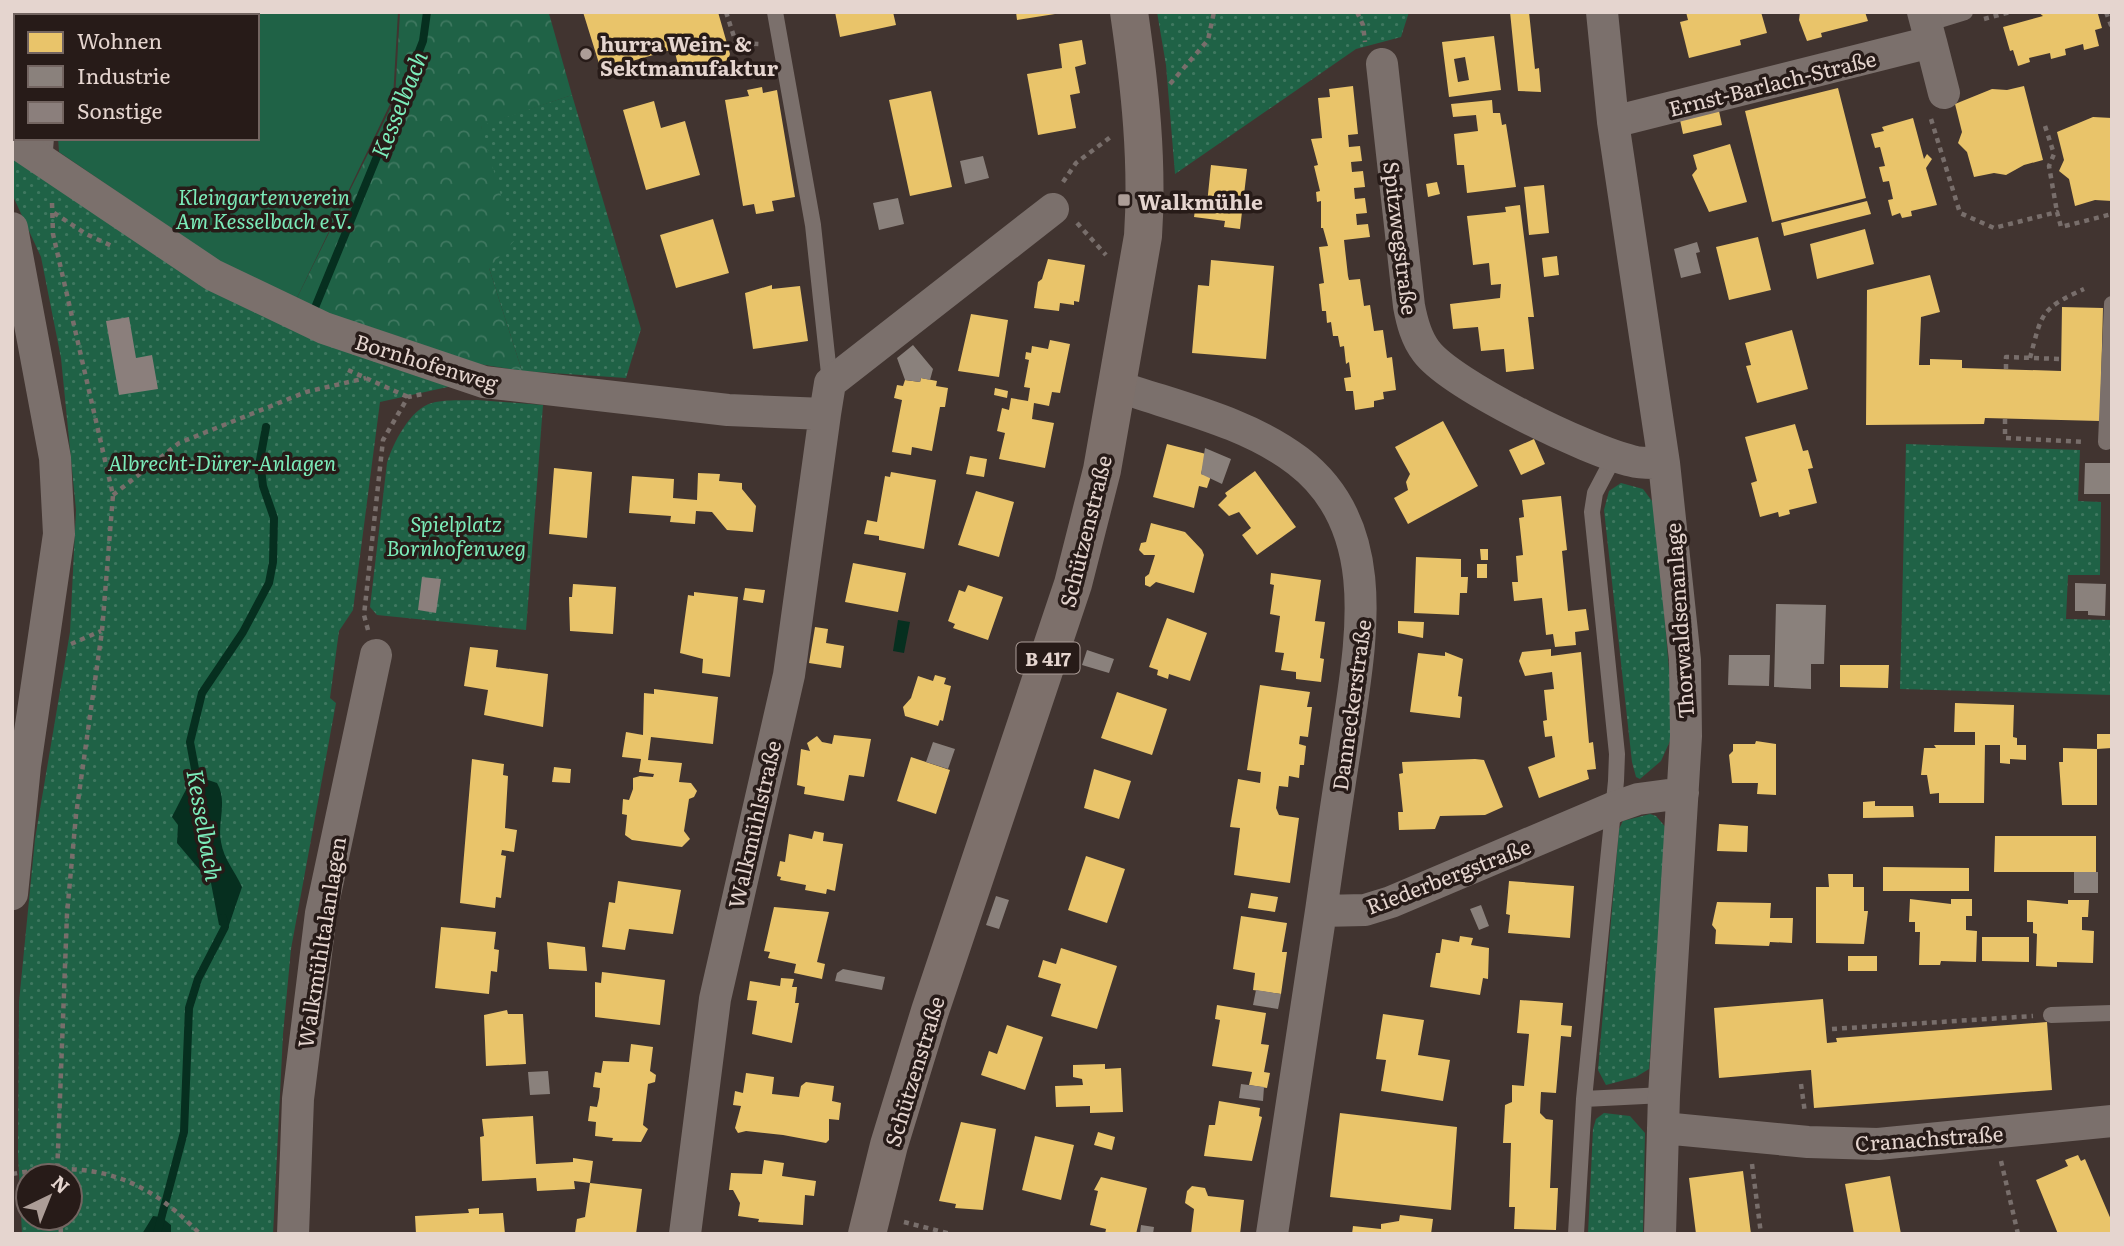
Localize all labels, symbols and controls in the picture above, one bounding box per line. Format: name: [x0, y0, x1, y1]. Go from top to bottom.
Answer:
legend: [14, 14, 259, 140]
text: Wohnen: [77, 24, 162, 55]
place label: hurra Wein- & Sektmanufaktur: [600, 27, 779, 82]
street label: Ernst-Barlach-Straße: [1665, 41, 1879, 123]
water label: Kesselbach: [361, 45, 435, 163]
marker: hurra Wein- & Sektmanufaktur: [578, 46, 594, 62]
text: Industrie: [77, 59, 170, 90]
text: Sonstige: [77, 94, 162, 125]
street label: Spitzwegstraße: [1377, 160, 1427, 317]
park label: Kleingartenverein Am Kesselbach e.V.: [175, 180, 353, 235]
place label: Walkmühle: [1138, 185, 1263, 216]
marker: Walkmühle: [1116, 192, 1132, 208]
street label: Bornhofenweg: [352, 325, 503, 398]
park label: Albrecht-Dürer-Anlagen: [108, 446, 337, 477]
street label: Schützenstraße: [1050, 452, 1118, 610]
park label: Spielplatz Bornhofenweg: [386, 507, 526, 562]
street label: Thorwaldsenanlage: [1656, 522, 1700, 720]
street label: Danneckerstraße: [1323, 617, 1377, 793]
road number: B 417: [1016, 642, 1080, 674]
street label: Walkmühlstraße: [719, 737, 787, 911]
water label: Kesselbach: [179, 766, 233, 884]
street label: Riederbergstraße: [1361, 829, 1535, 921]
street label: Walkmühltalanlagen: [288, 834, 352, 1050]
street label: Schützenstraße: [875, 992, 951, 1150]
street label: Cranachstraße: [1854, 1116, 2004, 1158]
north arrow: [14, 1162, 84, 1232]
text: N: [46, 1168, 77, 1200]

